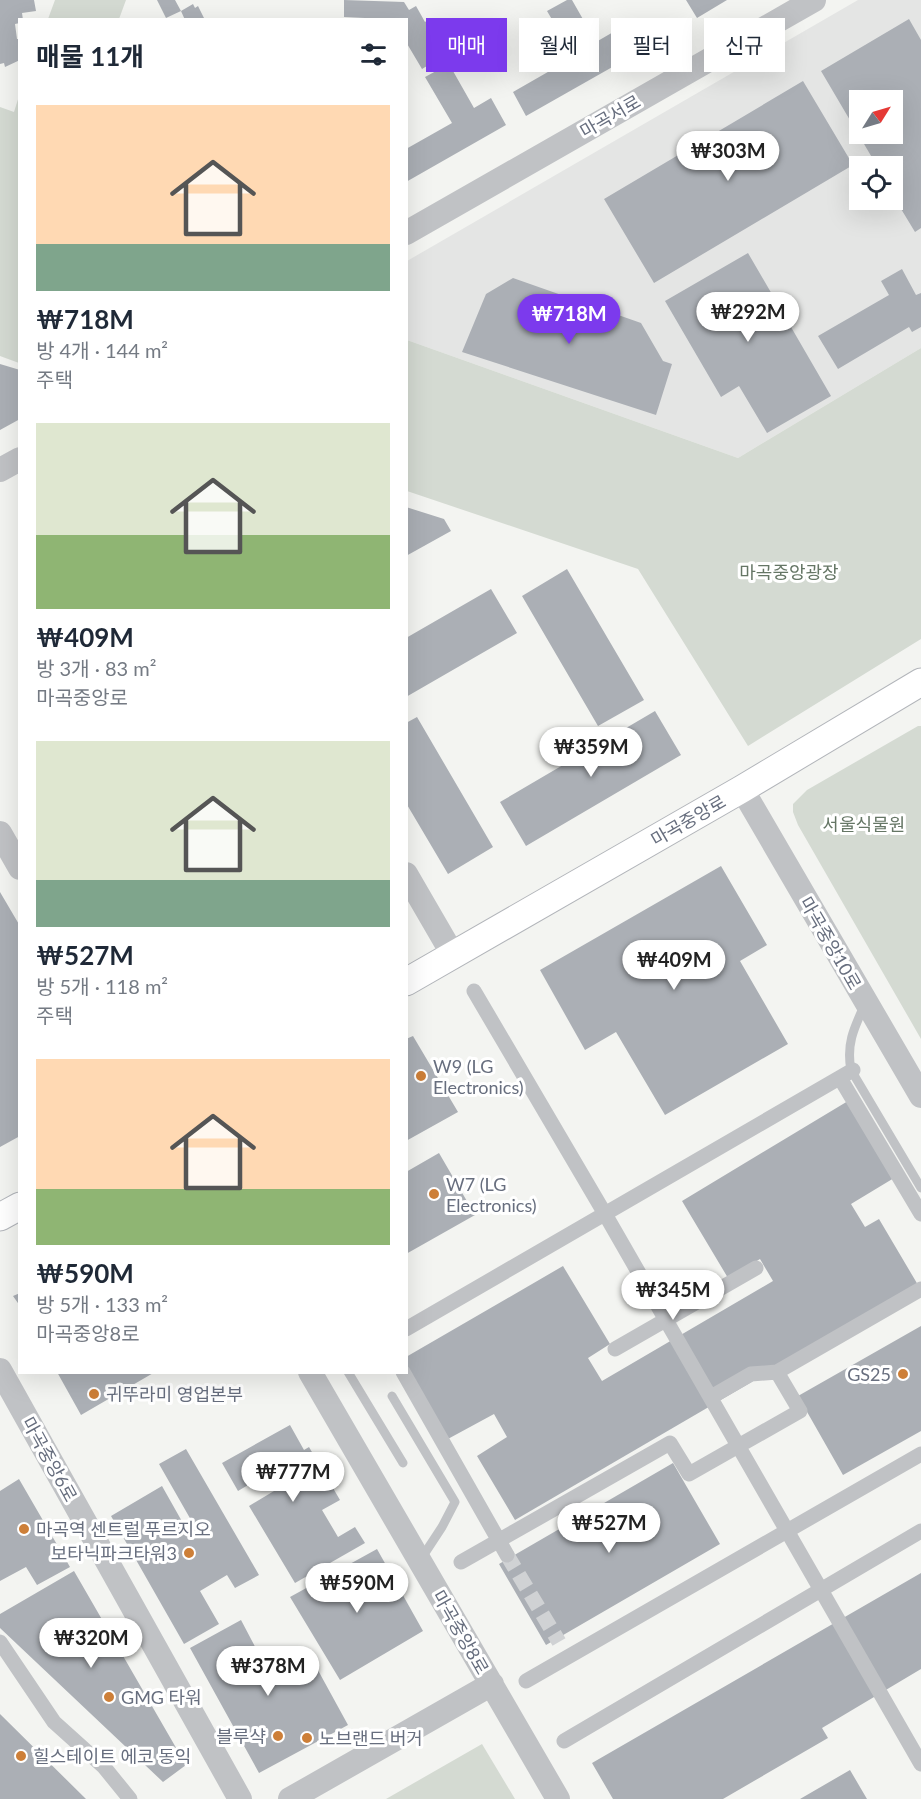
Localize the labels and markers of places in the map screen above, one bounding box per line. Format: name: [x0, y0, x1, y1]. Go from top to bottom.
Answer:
pin: ₩303M: [686, 131, 770, 182]
pin: ₩292M: [706, 292, 790, 343]
pin: ₩718M: [527, 294, 611, 345]
pin: ₩359M: [549, 727, 633, 778]
pin: ₩409M: [632, 940, 716, 991]
place label: W9 (LG Electronics): [433, 1055, 524, 1098]
marker: W9 (LG Electronics): [414, 1069, 428, 1083]
place label: W7 (LG Electronics): [446, 1173, 537, 1216]
marker: W7 (LG Electronics): [427, 1187, 441, 1201]
pin: ₩345M: [631, 1270, 715, 1321]
place label: GS25: [847, 1363, 891, 1385]
marker: GS25: [896, 1367, 910, 1381]
place label: 귀뚜라미 영업본부: [106, 1383, 243, 1405]
marker: 귀뚜라미 영업본부: [87, 1387, 101, 1401]
pin: ₩777M: [251, 1452, 335, 1503]
pin: ₩527M: [567, 1503, 651, 1554]
place label: 마곡역 센트럴 푸르지오: [36, 1518, 211, 1540]
marker: 마곡역 센트럴 푸르지오: [17, 1522, 31, 1536]
place label: 보타닉파크타워3: [51, 1542, 177, 1564]
marker: 보타닉파크타워3: [182, 1546, 196, 1560]
pin: ₩590M: [315, 1563, 399, 1614]
pin: ₩320M: [49, 1618, 133, 1669]
pin: ₩378M: [226, 1646, 310, 1697]
place label: GMG 타워: [121, 1686, 202, 1708]
marker: GMG 타워: [102, 1690, 116, 1704]
place label: 블루샥: [216, 1725, 266, 1747]
place label: 노브랜드 버거: [319, 1727, 423, 1749]
marker: 블루샥: [271, 1729, 285, 1743]
marker: 노브랜드 버거: [300, 1731, 314, 1745]
place label: 힐스테이트 에코 동익: [33, 1745, 191, 1767]
marker: 힐스테이트 에코 동익: [14, 1749, 28, 1763]

